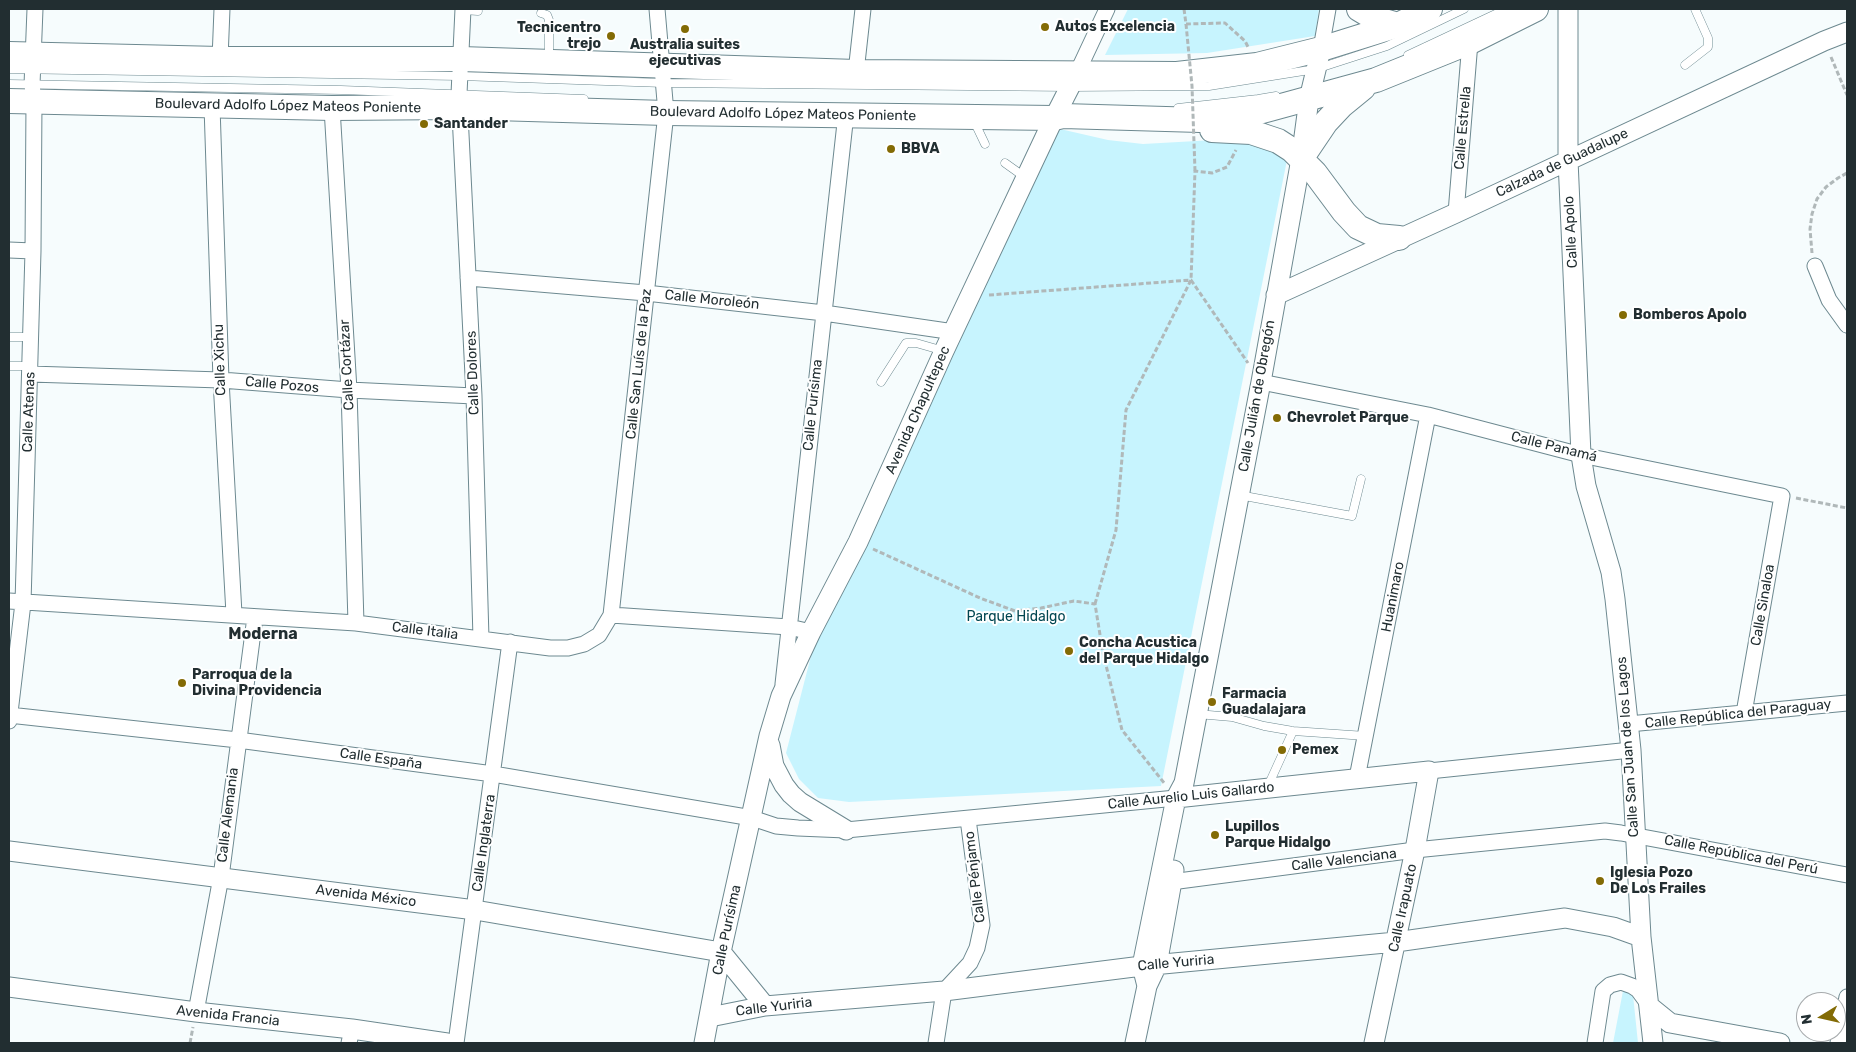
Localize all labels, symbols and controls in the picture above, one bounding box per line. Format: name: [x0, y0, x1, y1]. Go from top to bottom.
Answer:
place label: Autos Excelencia: [1055, 19, 1175, 35]
place label: Tecnicentro trejo: [517, 20, 601, 52]
marker: Autos Excelencia: [1039, 21, 1051, 33]
marker: Australia suites ejecutivas: [679, 23, 691, 35]
marker: Tecnicentro trejo: [605, 30, 617, 42]
place label: Australia suites ejecutivas: [630, 37, 740, 70]
street label: Calle Estrella: [1451, 86, 1475, 170]
street label: Boulevard Adolfo López Mateos Poniente: [155, 95, 421, 117]
street label: Boulevard Adolfo López Mateos Poniente: [650, 103, 916, 125]
place label: Santander: [434, 116, 508, 132]
marker: Santander: [418, 118, 430, 130]
street label: Calzada de Guadalupe: [1493, 125, 1631, 201]
place label: BBVA: [901, 141, 939, 157]
marker: BBVA: [885, 143, 897, 155]
street label: Calle Apolo: [1561, 195, 1581, 269]
street label: Calle Moroleón: [664, 287, 760, 313]
street label: Calle San Luís de la Paz: [623, 288, 655, 440]
place label: Bomberos Apolo: [1633, 307, 1747, 323]
marker: Bomberos Apolo: [1617, 309, 1629, 321]
street label: Calle Cortázar: [336, 319, 358, 411]
street label: Calle Julián de Obregón: [1235, 319, 1279, 473]
street label: Calle Xichu: [210, 324, 230, 396]
street label: Calle Dolores: [463, 331, 483, 415]
street label: Avenida Chapultepec: [882, 343, 954, 477]
street label: Calle Purísima: [800, 358, 826, 452]
street label: Calle Atenas: [19, 371, 39, 453]
street label: Calle Pozos: [244, 373, 320, 397]
place label: Chevrolet Parque: [1287, 410, 1409, 426]
marker: Chevrolet Parque: [1271, 412, 1283, 424]
street label: Calle Panamá: [1509, 428, 1599, 466]
street label: Huanimaro: [1378, 560, 1408, 634]
street label: Calle Sinaloa: [1748, 563, 1778, 647]
park label: Parque Hidalgo: [966, 609, 1066, 625]
street label: Calle Italia: [391, 619, 459, 643]
district label: Moderna: [228, 624, 298, 644]
place label: Concha Acustica del Parque Hidalgo: [1079, 635, 1209, 668]
marker: Concha Acustica del Parque Hidalgo: [1063, 645, 1075, 657]
street label: Calle San Juan de los Lagos: [1613, 656, 1643, 838]
place label: Parroqua de la Divina Providencia: [192, 667, 322, 700]
marker: Parroqua de la Divina Providencia: [176, 677, 188, 689]
place label: Farmacia Guadalajara: [1222, 686, 1306, 719]
marker: Farmacia Guadalajara: [1206, 696, 1218, 708]
street label: Calle República del Paraguay: [1644, 696, 1832, 732]
place label: Pemex: [1292, 742, 1339, 758]
marker: Pemex: [1276, 744, 1288, 756]
street label: Calle España: [339, 745, 423, 773]
street label: Calle Alemania: [214, 767, 242, 863]
street label: Calle Aurelio Luis Gallardo: [1107, 779, 1275, 813]
street label: Calle Inglaterra: [469, 793, 499, 893]
place label: Lupillos Parque Hidalgo: [1225, 819, 1331, 852]
marker: Lupillos Parque Hidalgo: [1209, 829, 1221, 841]
street label: Calle Pénjamo: [961, 830, 989, 924]
street label: Calle República del Perú: [1663, 832, 1819, 878]
street label: Calle Valenciana: [1290, 845, 1398, 875]
street label: Calle Irapuato: [1385, 862, 1421, 954]
place label: Iglesia Pozo De Los Frailes: [1610, 865, 1706, 898]
marker: Iglesia Pozo De Los Frailes: [1594, 875, 1606, 887]
street label: Avenida México: [315, 881, 417, 911]
street label: Calle Purísima: [709, 883, 745, 977]
street label: Calle Yuriria: [1137, 951, 1215, 975]
north arrow: [1796, 992, 1846, 1042]
street label: Calle Yuriria: [735, 994, 813, 1020]
street label: Avenida Francia: [175, 1002, 281, 1030]
text: N: [1797, 1013, 1816, 1026]

